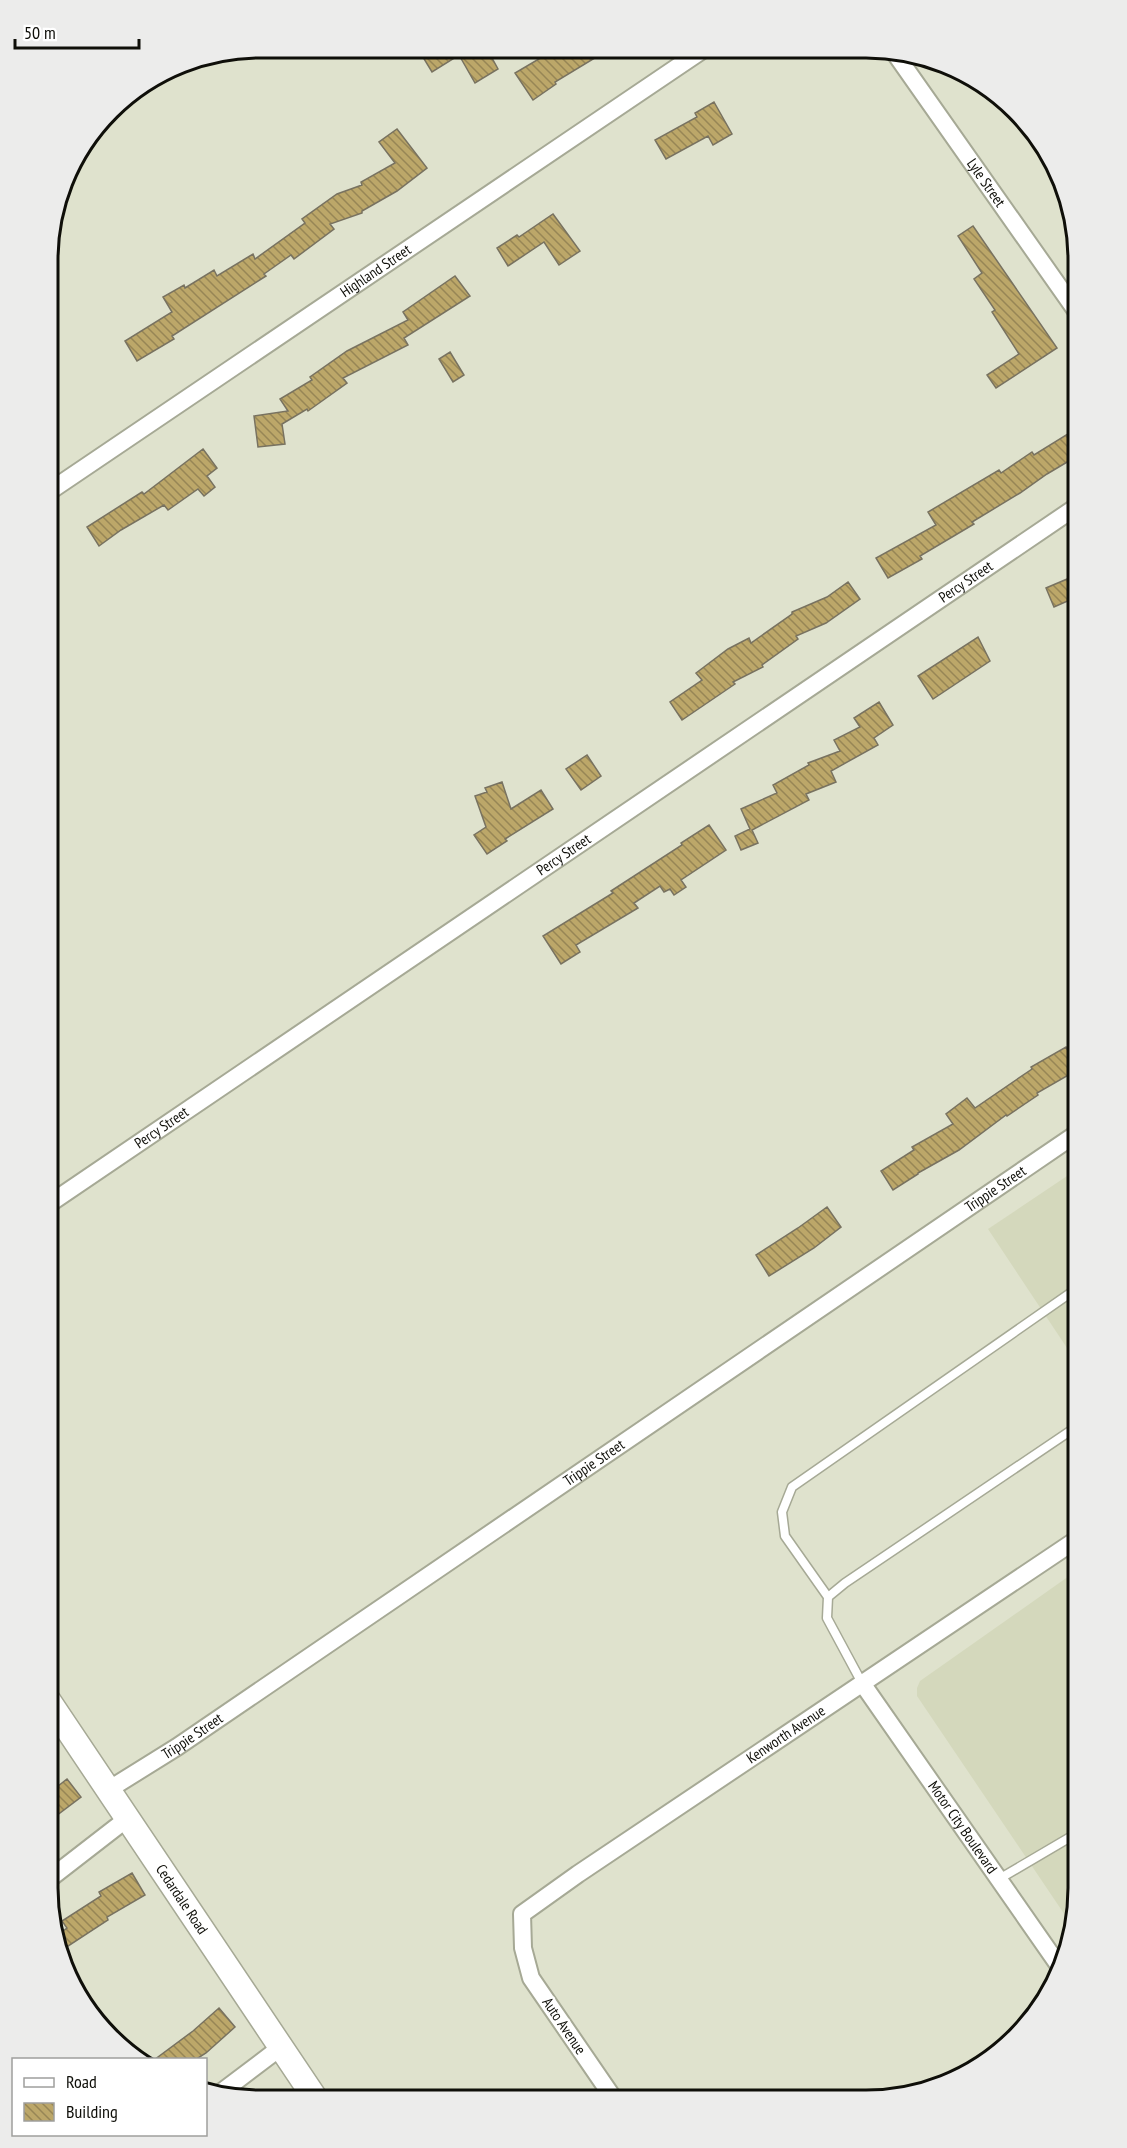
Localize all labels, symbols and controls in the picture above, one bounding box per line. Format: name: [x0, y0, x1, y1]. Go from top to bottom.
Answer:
scale bar: [15, 12, 140, 50]
text: 50 m: [24, 21, 56, 44]
street label: Lyle Street: [963, 155, 1010, 210]
street label: Highland Street: [336, 240, 414, 301]
street label: Percy Street: [935, 556, 996, 606]
street label: Percy Street: [533, 829, 594, 879]
street label: Percy Street: [131, 1102, 192, 1152]
street label: Trippie Street: [961, 1161, 1029, 1216]
street label: Trippie Street: [560, 1435, 628, 1490]
street label: Kenworth Avenue: [743, 1701, 829, 1767]
street label: Trippie Street: [158, 1709, 226, 1763]
street label: Motor City Boulevard: [924, 1777, 1002, 1877]
street label: Cedardale Road: [152, 1860, 212, 1938]
street label: Auto Avenue: [538, 1994, 590, 2058]
legend: [12, 2058, 207, 2136]
text: Road: [66, 2070, 97, 2093]
text: Building: [66, 2100, 118, 2123]

